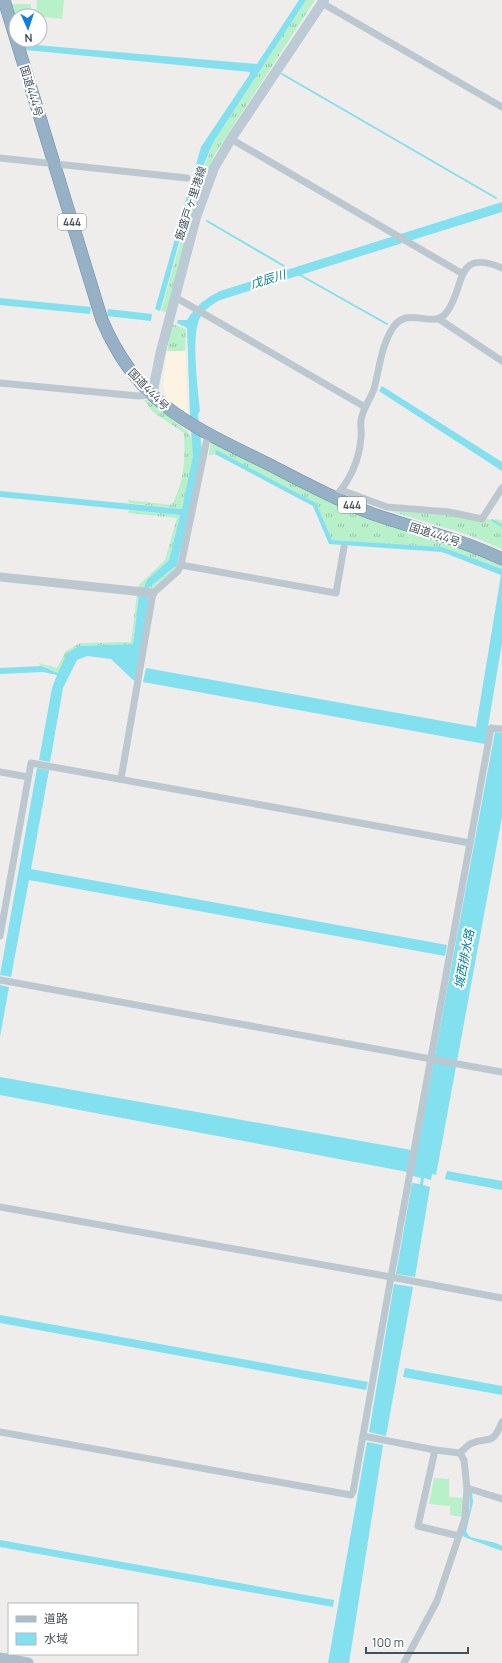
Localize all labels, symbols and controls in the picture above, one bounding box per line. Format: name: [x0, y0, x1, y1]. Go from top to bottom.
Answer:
north arrow: [8, 8, 48, 48]
text: N: [24, 31, 33, 46]
street label: 国道444号: [17, 64, 47, 118]
street label: 飯盛戸ヶ里港線: [171, 164, 209, 242]
road number: 444: [58, 214, 86, 230]
water label: 戊辰川: [248, 265, 290, 292]
street label: 国道444号: [125, 365, 173, 413]
road number: 444: [338, 497, 366, 513]
street label: 国道444号: [408, 519, 462, 549]
water label: 城西排水路: [450, 927, 478, 990]
legend: [8, 1603, 138, 1655]
text: 道路: [44, 1610, 68, 1627]
scale bar: [366, 1629, 468, 1655]
text: 水域: [44, 1630, 68, 1647]
text: 100 m: [372, 1634, 404, 1651]

